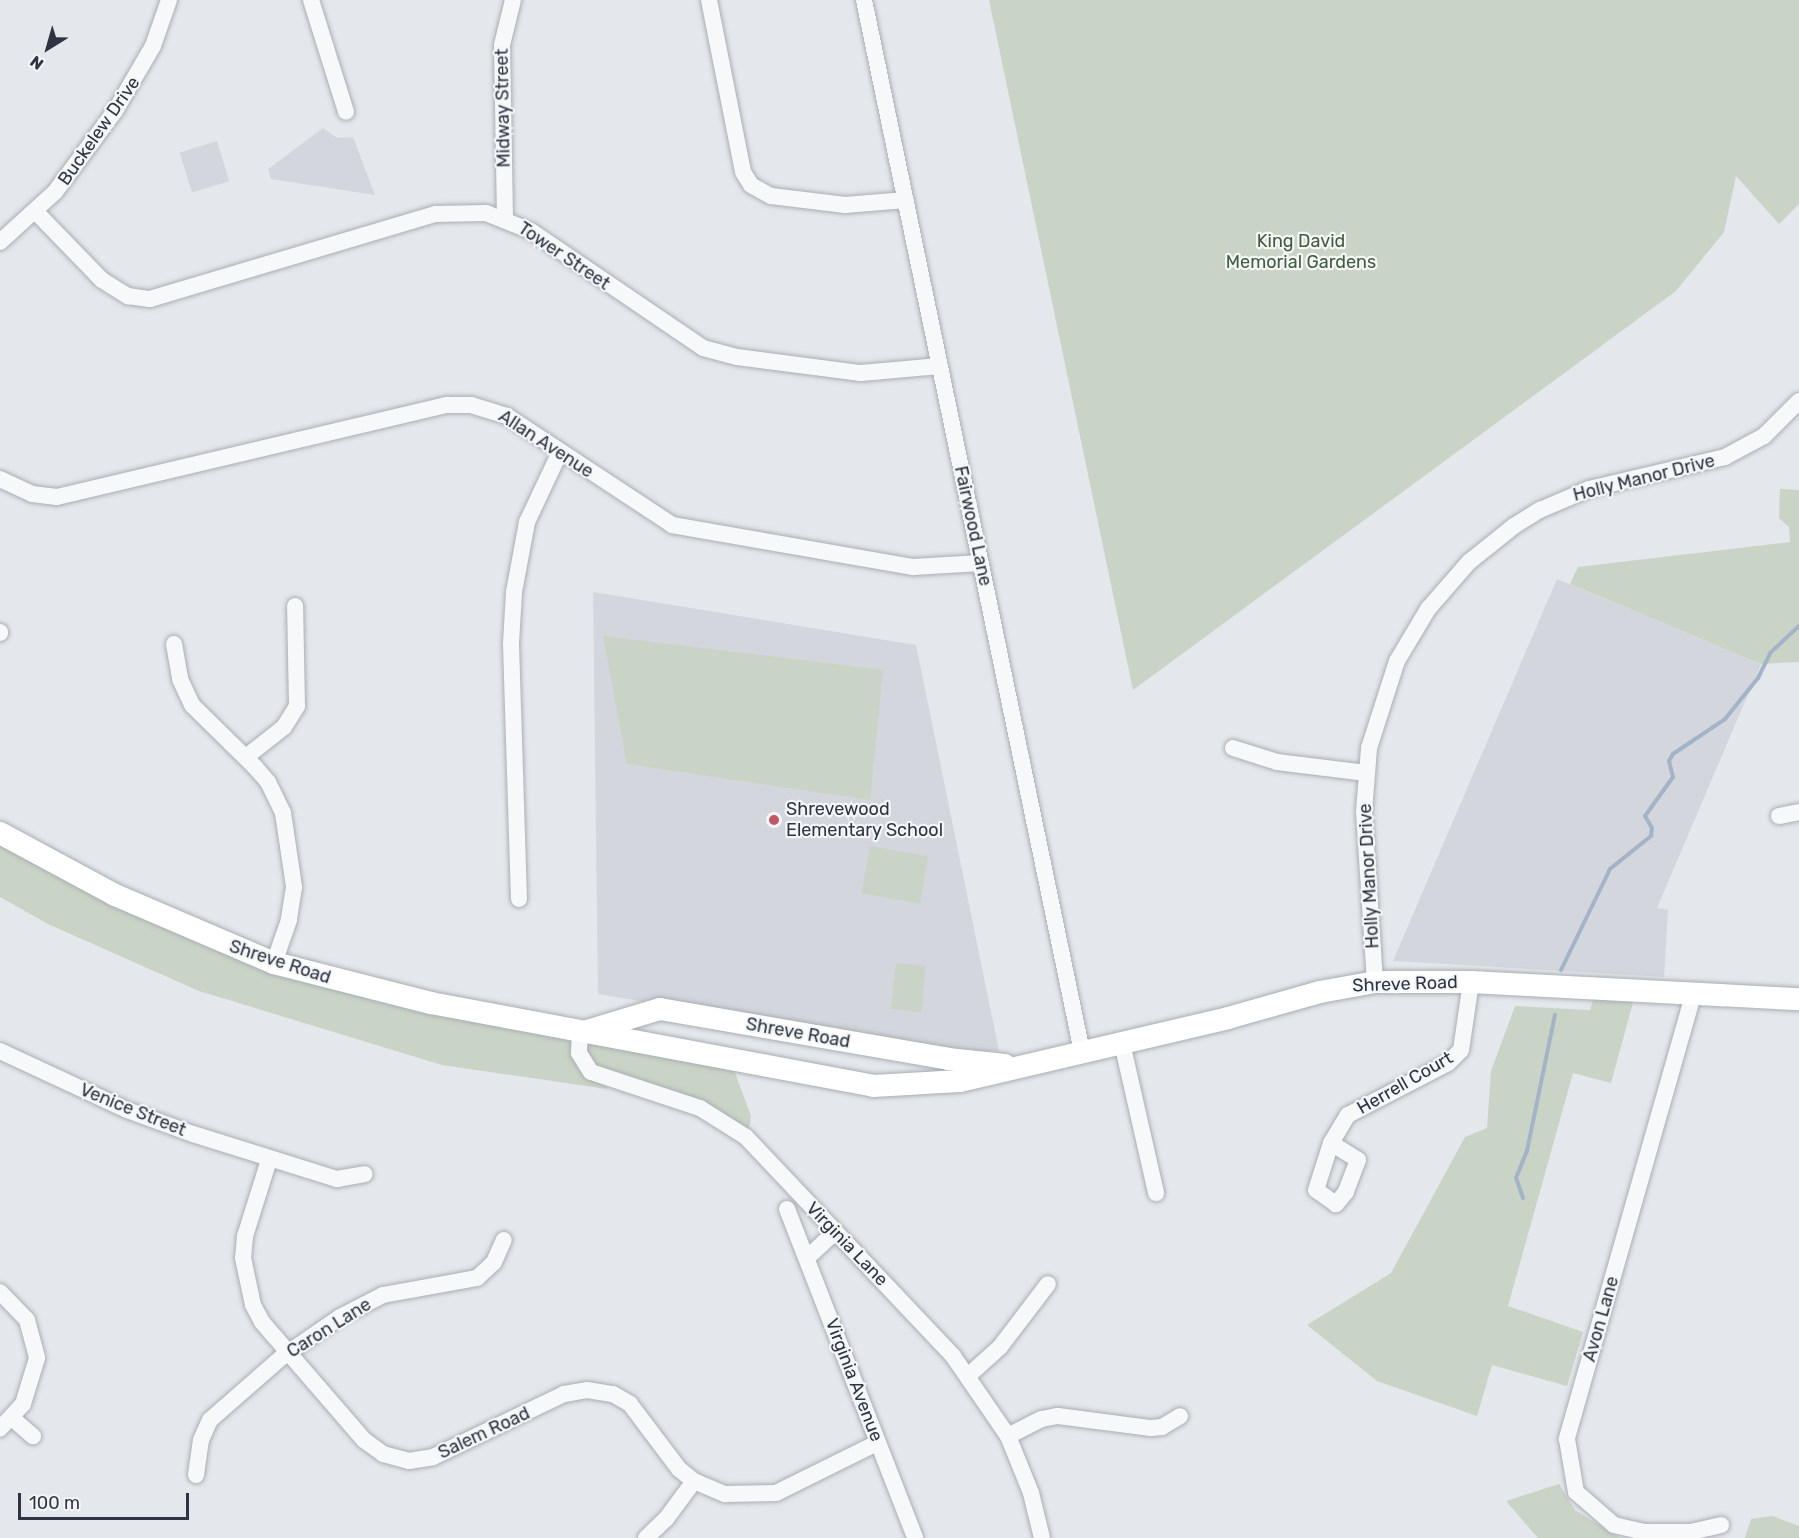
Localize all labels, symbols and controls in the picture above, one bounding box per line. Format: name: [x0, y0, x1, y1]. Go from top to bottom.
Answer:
north arrow: [18, 18, 78, 78]
street label: Midway Street: [491, 48, 515, 168]
text: N: [27, 52, 47, 74]
street label: Buckelew Drive: [53, 72, 145, 190]
street label: Tower Street: [514, 217, 614, 295]
park label: King David Memorial Gardens: [1226, 231, 1376, 274]
street label: Allan Avenue: [494, 405, 598, 483]
street label: Holly Manor Drive: [1570, 450, 1718, 506]
street label: Fairwood Lane: [950, 464, 996, 588]
place label: Shrevewood Elementary School: [786, 799, 944, 842]
street label: Holly Manor Drive: [1354, 802, 1384, 950]
marker: Shrevewood Elementary School: [767, 813, 781, 827]
street label: Shreve Road: [227, 935, 333, 989]
street label: Shreve Road: [1352, 971, 1458, 997]
street label: Shreve Road: [744, 1013, 852, 1053]
street label: Herrell Court: [1353, 1047, 1457, 1119]
street label: Venice Street: [77, 1079, 189, 1141]
street label: Virginia Lane: [802, 1197, 892, 1291]
street label: Avon Lane: [1579, 1274, 1623, 1364]
street label: Caron Lane: [283, 1294, 375, 1362]
street label: Virginia Avenue: [821, 1315, 887, 1445]
street label: Salem Road: [435, 1402, 533, 1464]
scale bar: [21, 1481, 192, 1519]
text: 100 m: [29, 1492, 80, 1514]

